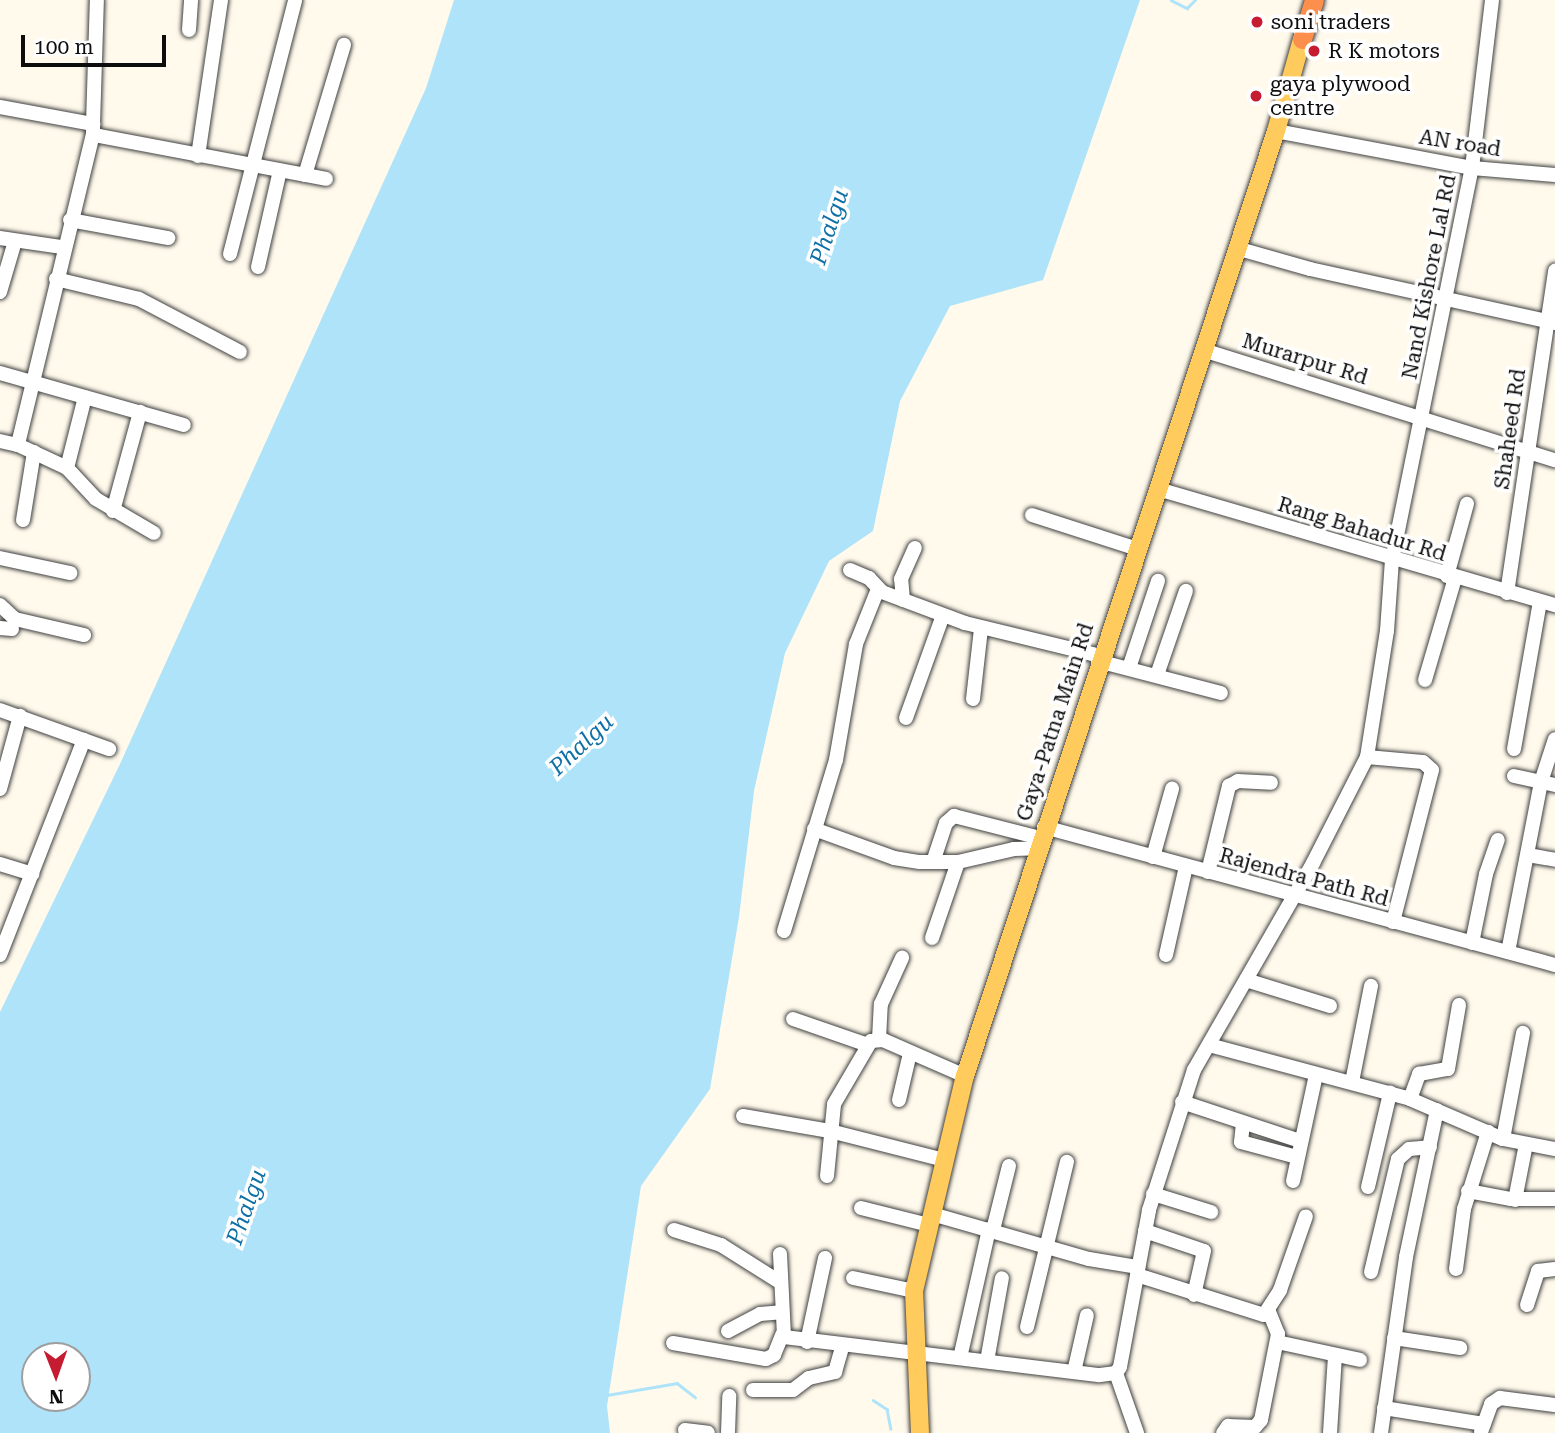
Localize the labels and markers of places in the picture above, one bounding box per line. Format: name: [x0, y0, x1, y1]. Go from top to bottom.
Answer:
place label: soni traders: [1271, 9, 1390, 35]
marker: soni traders: [1249, 14, 1265, 30]
place label: R K motors: [1328, 38, 1440, 64]
marker: R K motors: [1306, 43, 1322, 59]
place label: gaya plywood centre: [1270, 71, 1411, 121]
marker: gaya plywood centre: [1248, 88, 1264, 104]

